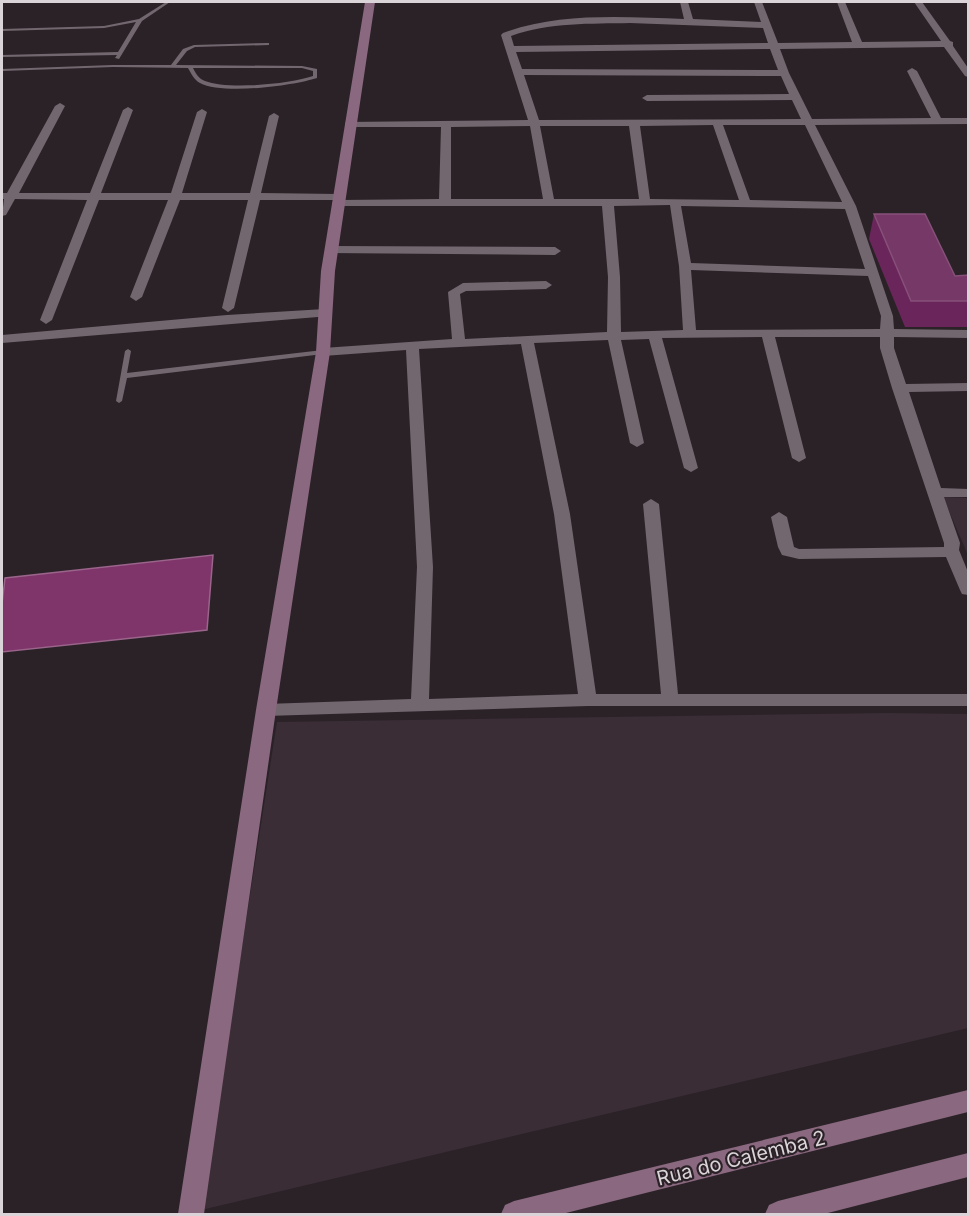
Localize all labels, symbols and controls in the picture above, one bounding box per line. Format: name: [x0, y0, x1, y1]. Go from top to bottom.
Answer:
street label: Rua do Calemba 2: [654, 1125, 828, 1191]

